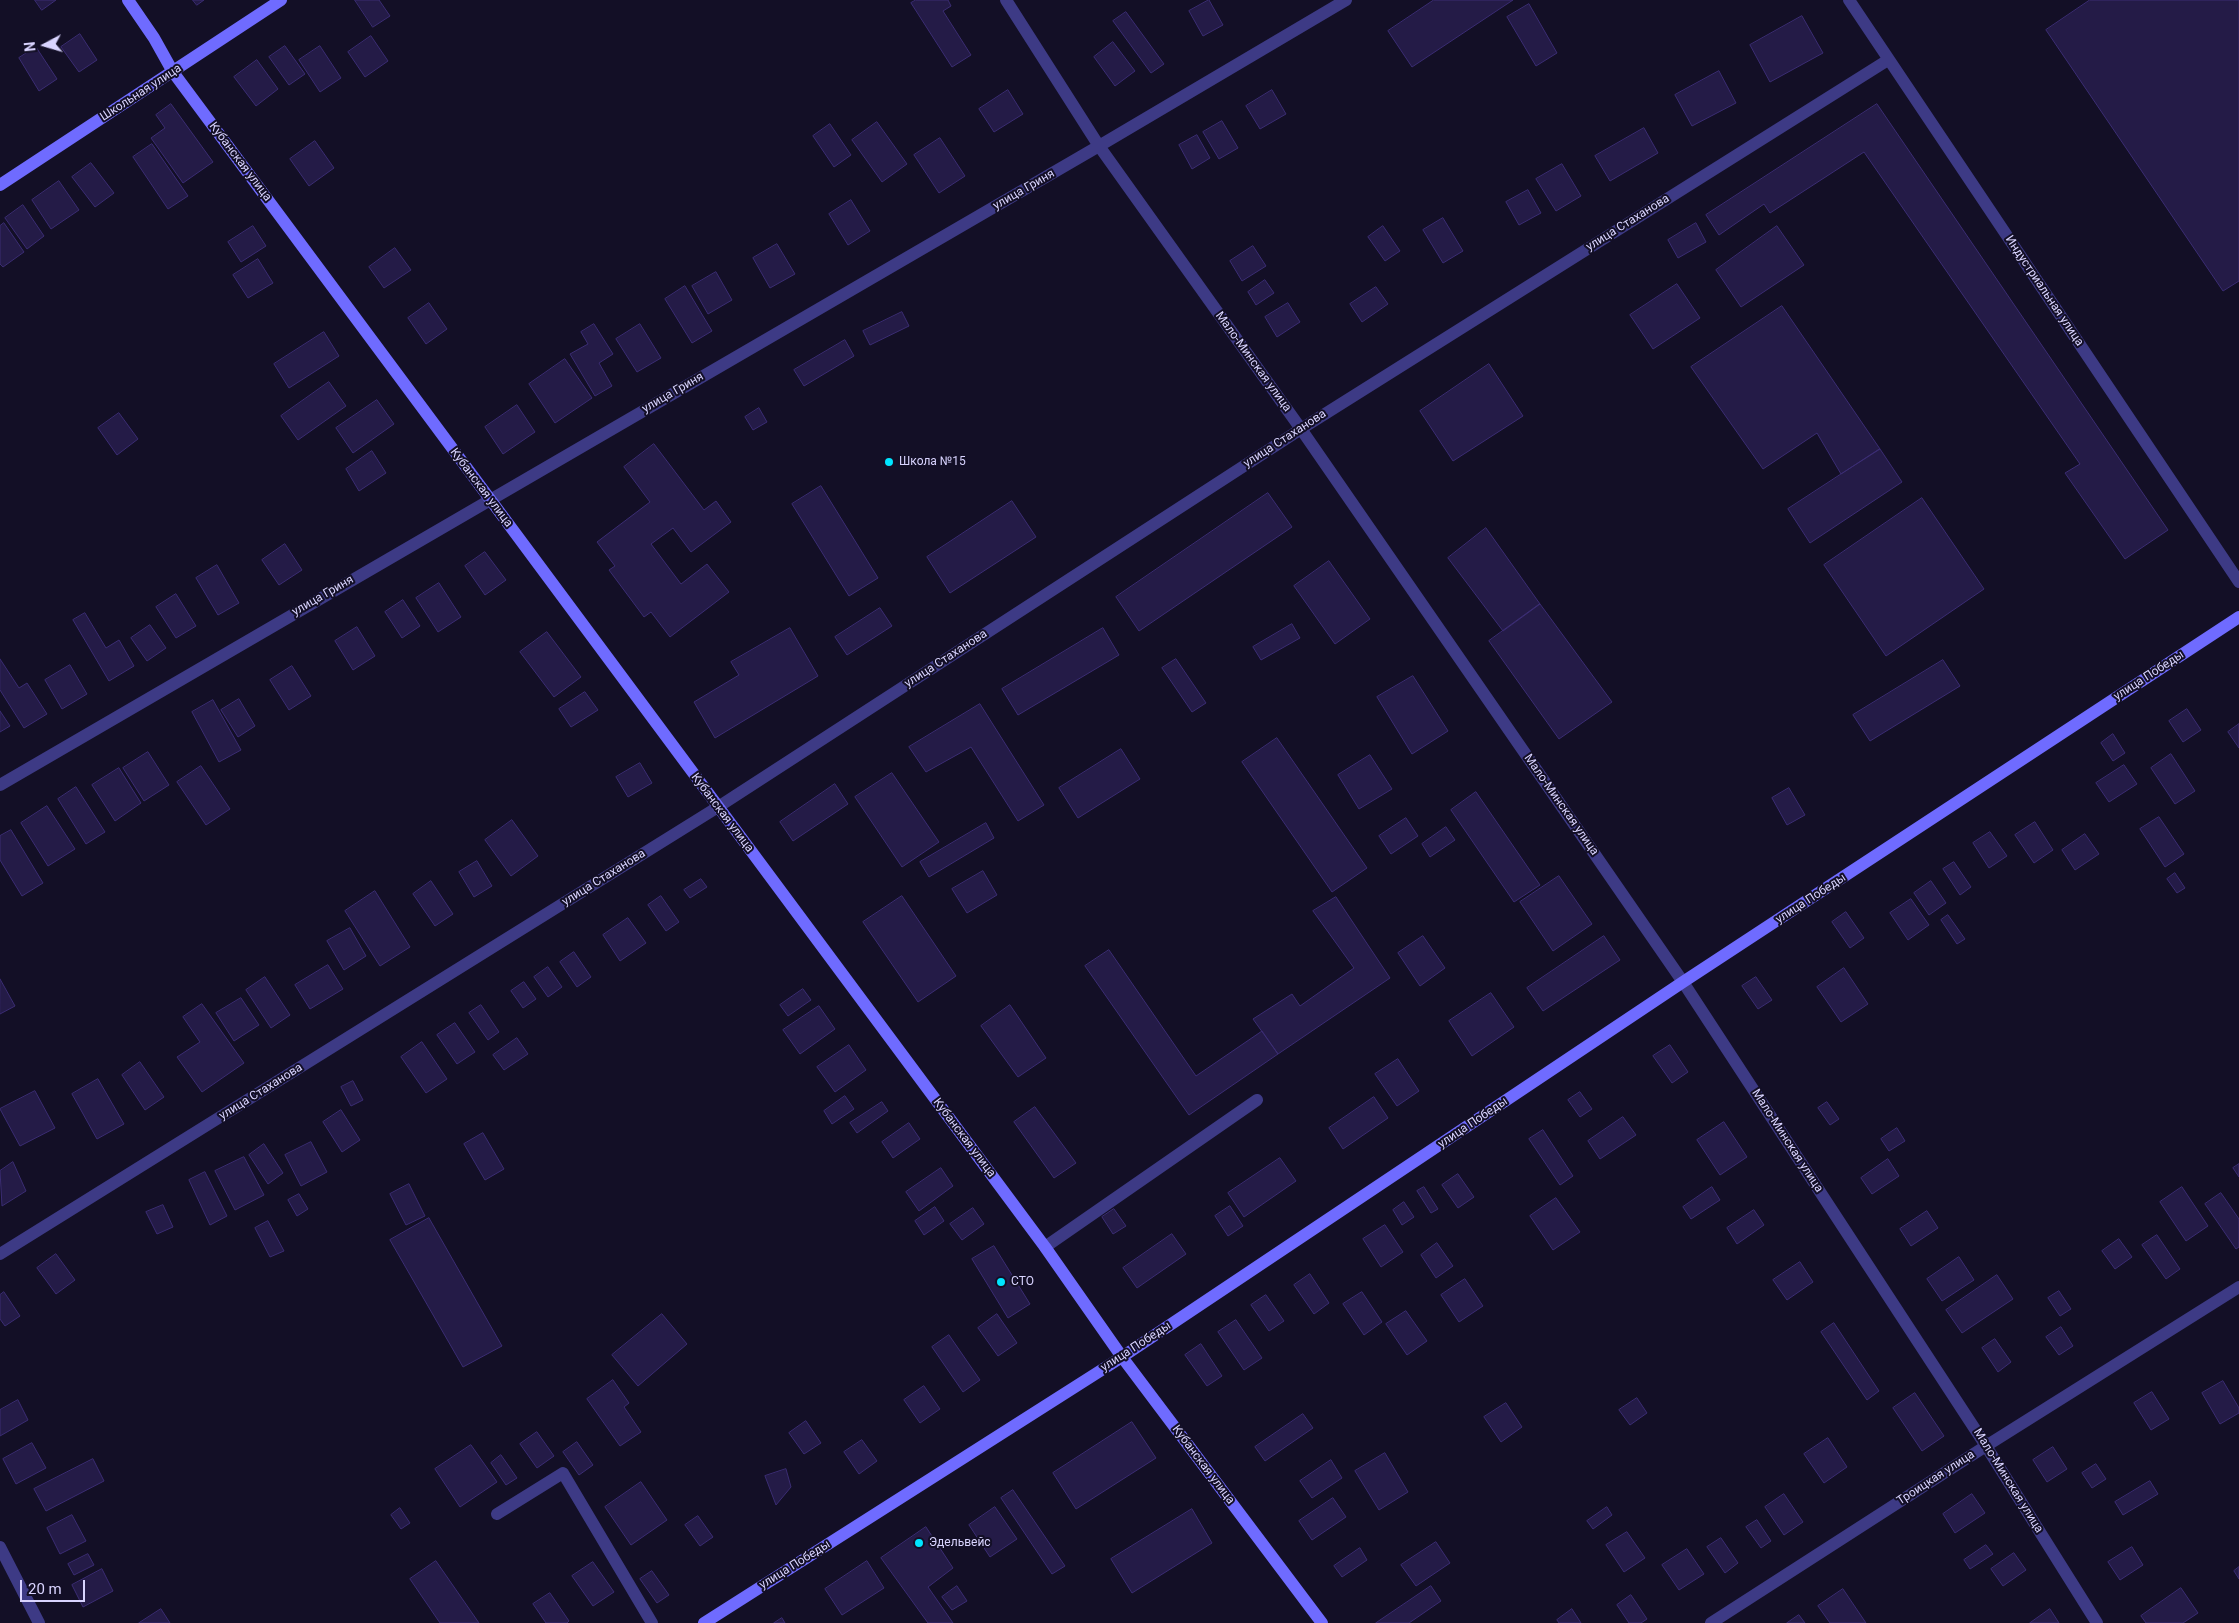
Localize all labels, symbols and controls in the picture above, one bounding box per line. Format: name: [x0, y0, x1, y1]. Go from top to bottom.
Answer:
north arrow: [20, 20, 70, 70]
text: N: [22, 41, 39, 52]
street label: Школьная улица: [98, 61, 184, 125]
street label: Кубанская улица: [206, 120, 274, 204]
street label: улица Гриня: [991, 167, 1057, 213]
street label: улица Стаханова: [1584, 192, 1672, 254]
street label: Индустриальная улица: [2002, 233, 2086, 349]
street label: Мало-Минская улица: [1212, 309, 1294, 415]
street label: улица Гриня: [640, 370, 706, 416]
street label: улица Стаханова: [1241, 407, 1329, 471]
street label: Кубанская улица: [447, 446, 515, 530]
place label: Школа №15: [899, 455, 966, 469]
marker: Школа №15: [883, 456, 895, 468]
street label: улица Гриня: [290, 573, 356, 619]
street label: улица Стаханова: [902, 627, 990, 691]
street label: улица Победы: [2111, 648, 2187, 704]
street label: Мало-Минская улица: [1521, 752, 1601, 858]
street label: Кубанская улица: [688, 771, 756, 855]
street label: улица Стаханова: [560, 847, 648, 909]
street label: улица Победы: [1773, 871, 1849, 927]
street label: улица Стаханова: [217, 1061, 305, 1123]
street label: Мало-Минская улица: [1748, 1087, 1826, 1195]
street label: улица Победы: [1435, 1094, 1511, 1152]
street label: Кубанская улица: [930, 1096, 998, 1180]
place label: СТО: [1011, 1275, 1034, 1289]
marker: СТО: [995, 1276, 1007, 1288]
street label: улица Победы: [1098, 1319, 1174, 1375]
street label: Кубанская улица: [1169, 1423, 1237, 1507]
street label: Мало-Минская улица: [1970, 1426, 2046, 1536]
street label: Троицкая улица: [1894, 1448, 1978, 1508]
place label: Эдельвейс: [929, 1536, 991, 1550]
street label: улица Победы: [757, 1537, 833, 1593]
marker: Эдельвейс: [913, 1537, 925, 1549]
scale bar: [22, 1570, 88, 1602]
text: 20 m: [28, 1580, 62, 1598]

